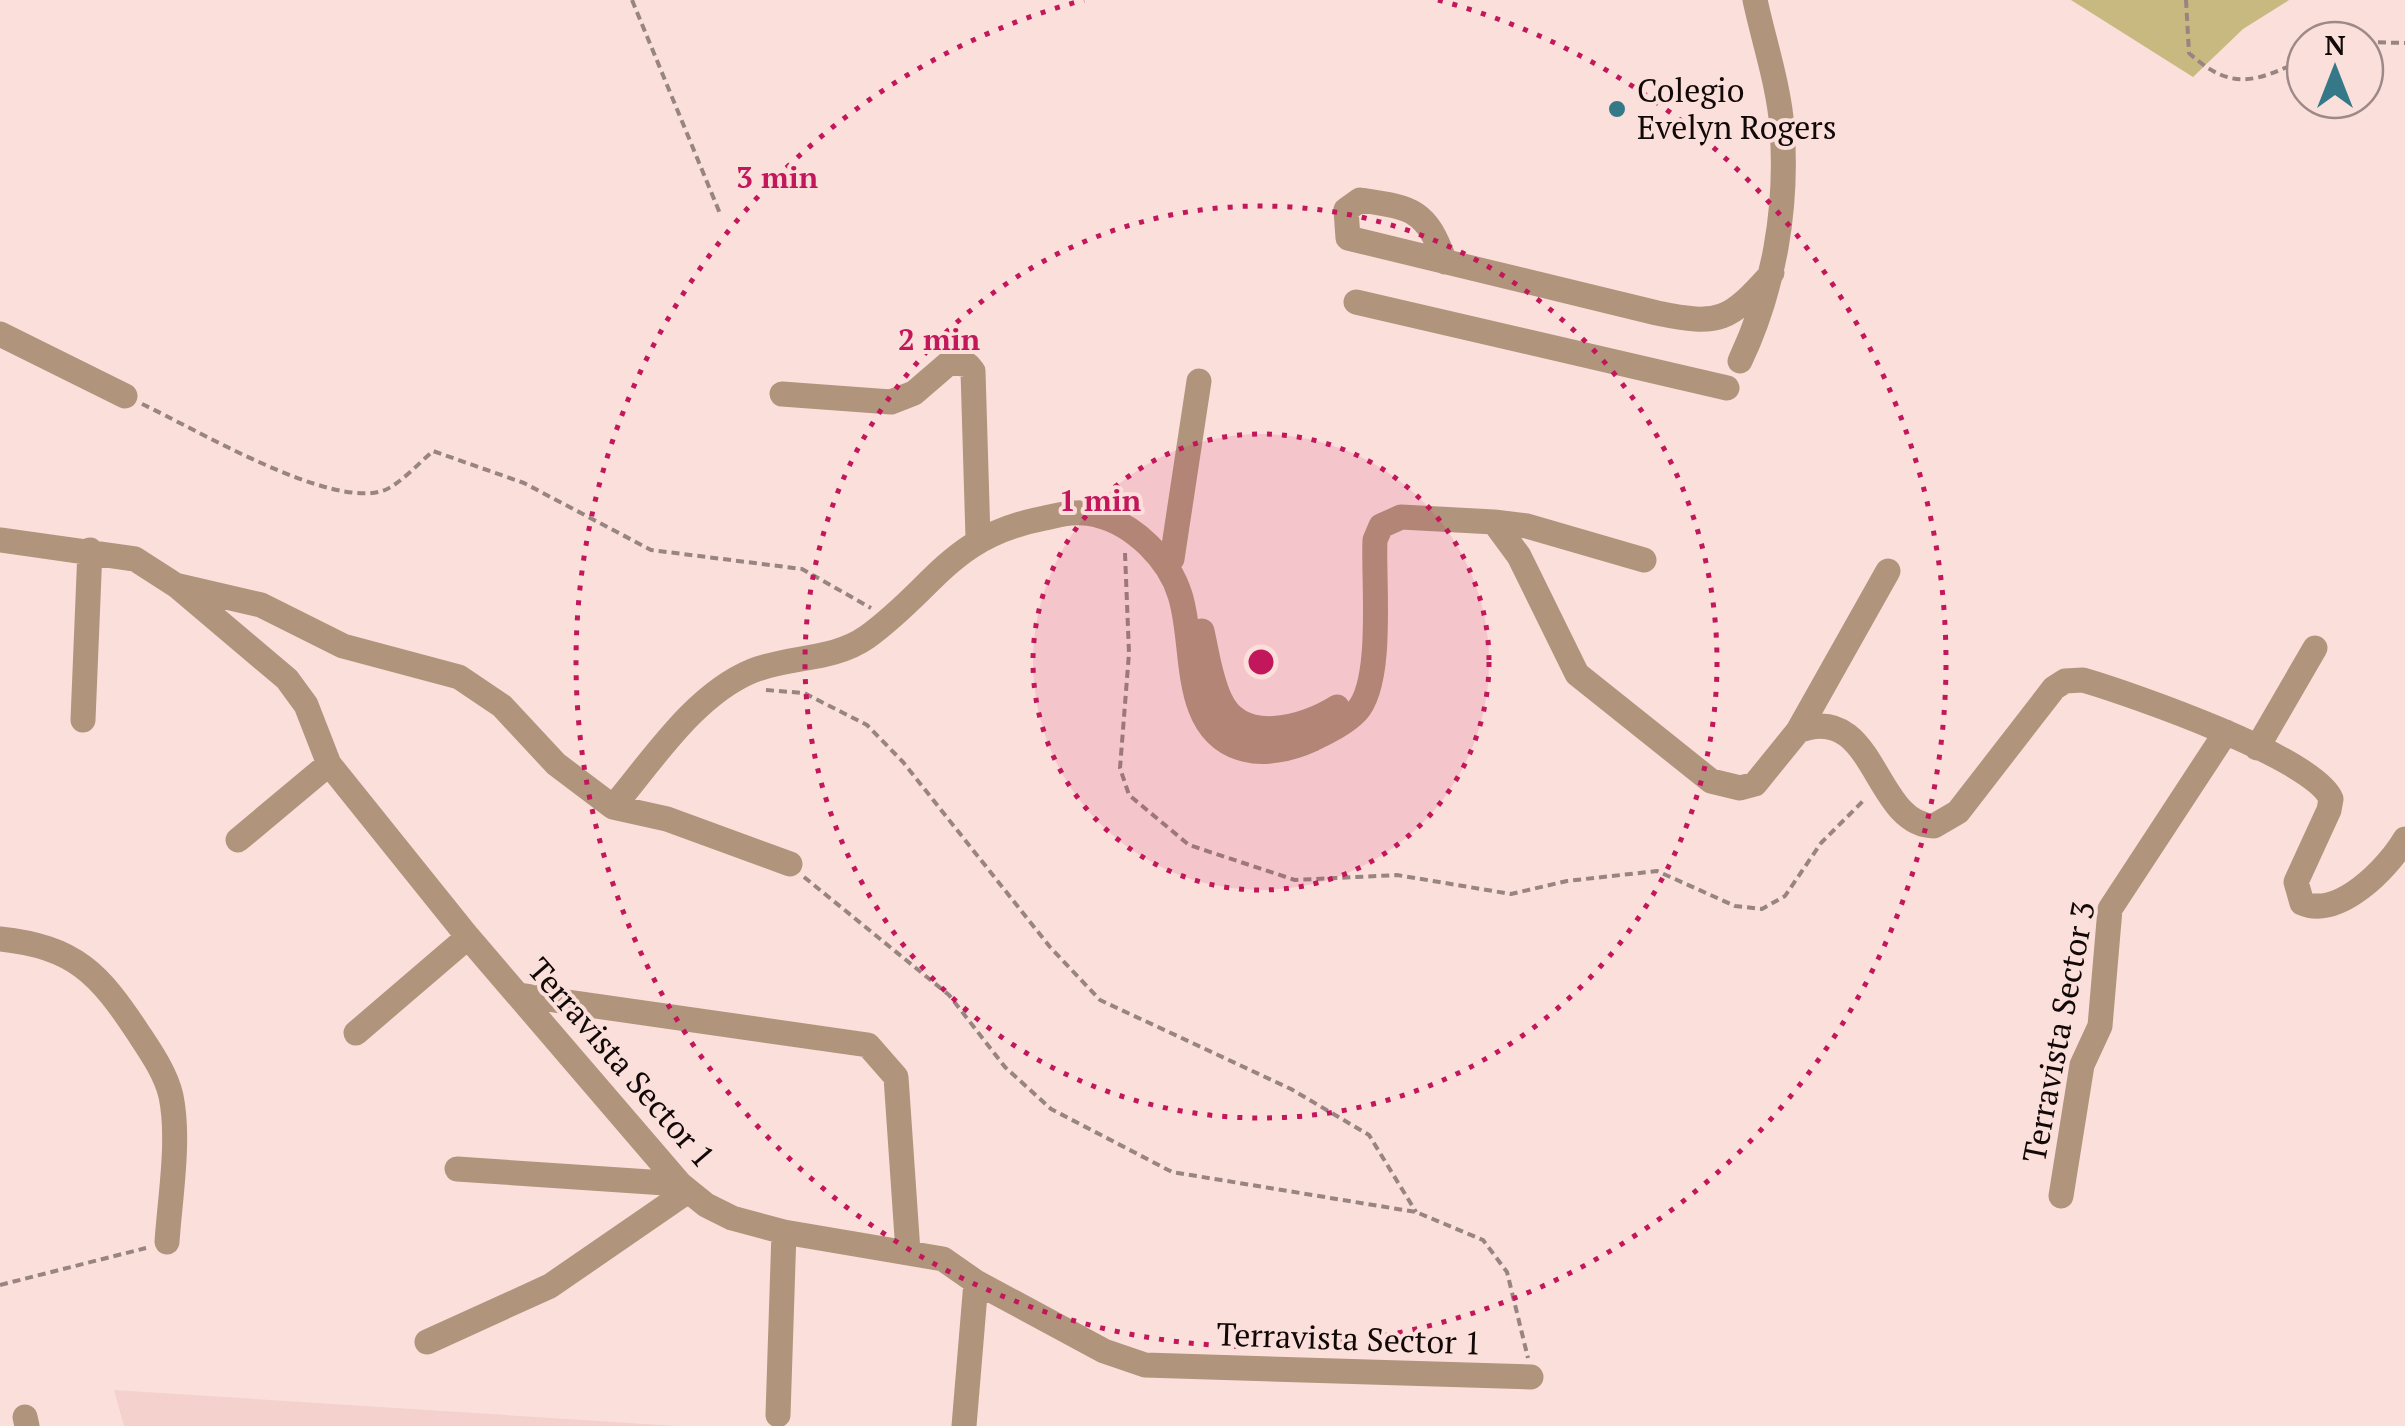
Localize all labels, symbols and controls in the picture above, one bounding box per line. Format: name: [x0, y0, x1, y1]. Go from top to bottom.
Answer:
north arrow: [2285, 20, 2385, 120]
text: N: [2324, 26, 2346, 63]
place label: Colegio Evelyn Rogers: [1637, 69, 1837, 148]
marker: Colegio Evelyn Rogers: [1606, 98, 1628, 120]
text: 3 min: [736, 157, 818, 197]
text: 2 min: [898, 319, 980, 359]
text: 1 min: [1059, 480, 1141, 520]
centre of rings: [1243, 644, 1279, 680]
street label: Terravista Sector 3: [2012, 898, 2104, 1166]
street label: Terravista Sector 1: [519, 949, 725, 1176]
street label: Terravista Sector 1: [1216, 1312, 1482, 1364]

